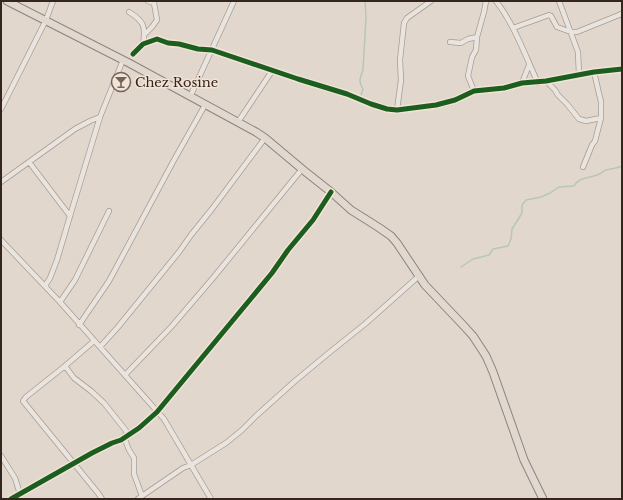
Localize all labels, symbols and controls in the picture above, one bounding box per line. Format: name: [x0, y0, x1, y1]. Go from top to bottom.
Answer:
bar icon: Chez Rosine: [110, 71, 132, 93]
place label: Chez Rosine: [135, 74, 218, 91]

